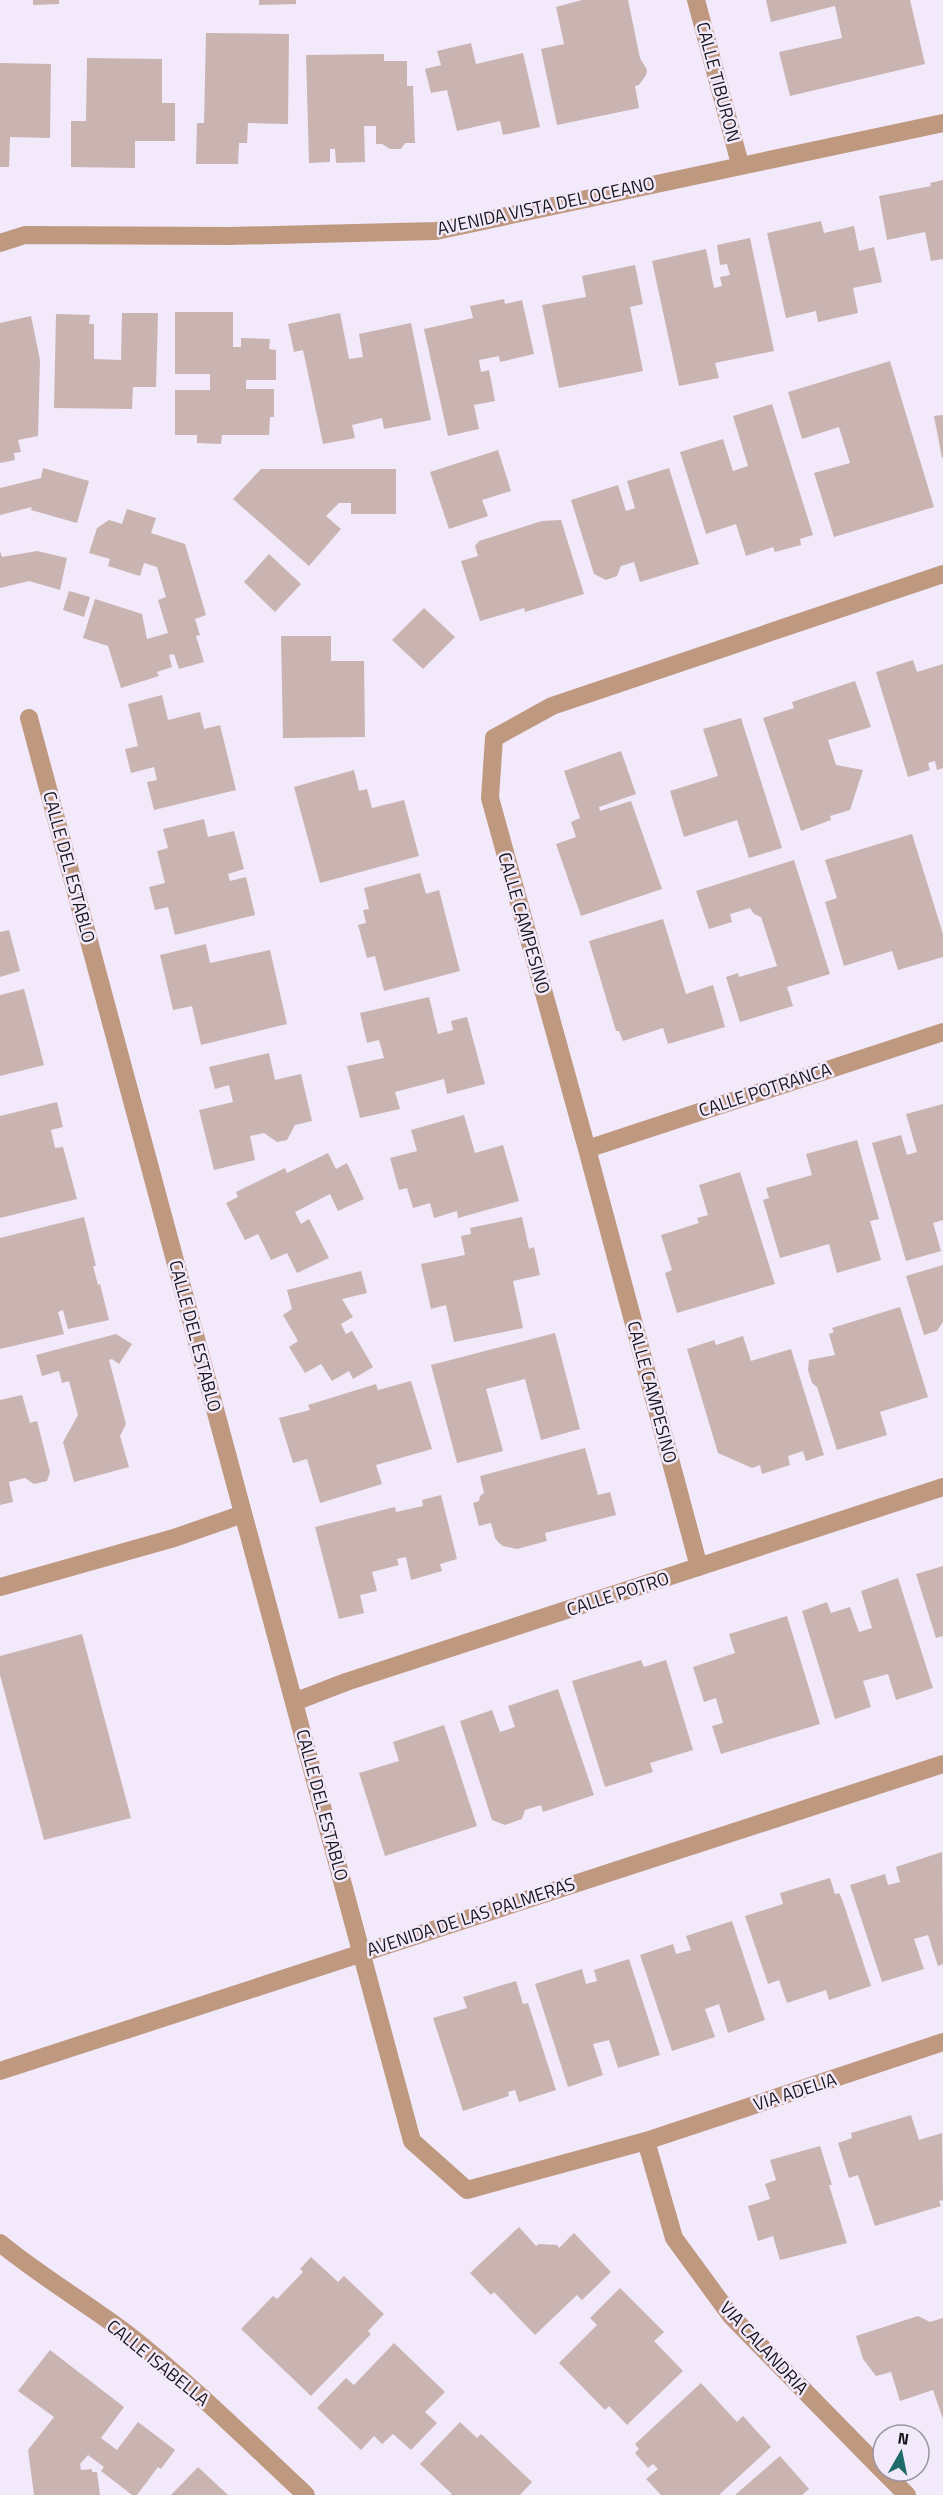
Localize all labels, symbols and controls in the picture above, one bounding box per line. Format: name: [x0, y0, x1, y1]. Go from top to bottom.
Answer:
street label: CALLE TIBURON: [689, 19, 747, 145]
street label: AVENIDA VISTA DEL OCEANO: [435, 169, 657, 242]
street label: CALLE DEL ESTABLO: [36, 788, 103, 946]
street label: CALLE CAMPESINO: [491, 849, 558, 997]
street label: CALLE POTRANCA: [695, 1055, 835, 1124]
street label: CALLE DEL ESTABLO: [162, 1257, 229, 1415]
street label: CALLE CAMPESINO: [621, 1318, 684, 1466]
street label: CALLE POTRO: [563, 1564, 673, 1623]
street label: CALLE DEL ESTABLO: [289, 1726, 356, 1884]
street label: AVENIDA DE LAS PALMERAS: [363, 1870, 579, 1963]
street label: VIA ADELIA: [750, 2065, 840, 2118]
street label: VIA CALANDRIA: [714, 2295, 815, 2401]
street label: CALLE ISABELLA: [101, 2313, 216, 2413]
north arrow: [871, 2423, 931, 2483]
text: N: [896, 2425, 911, 2451]

